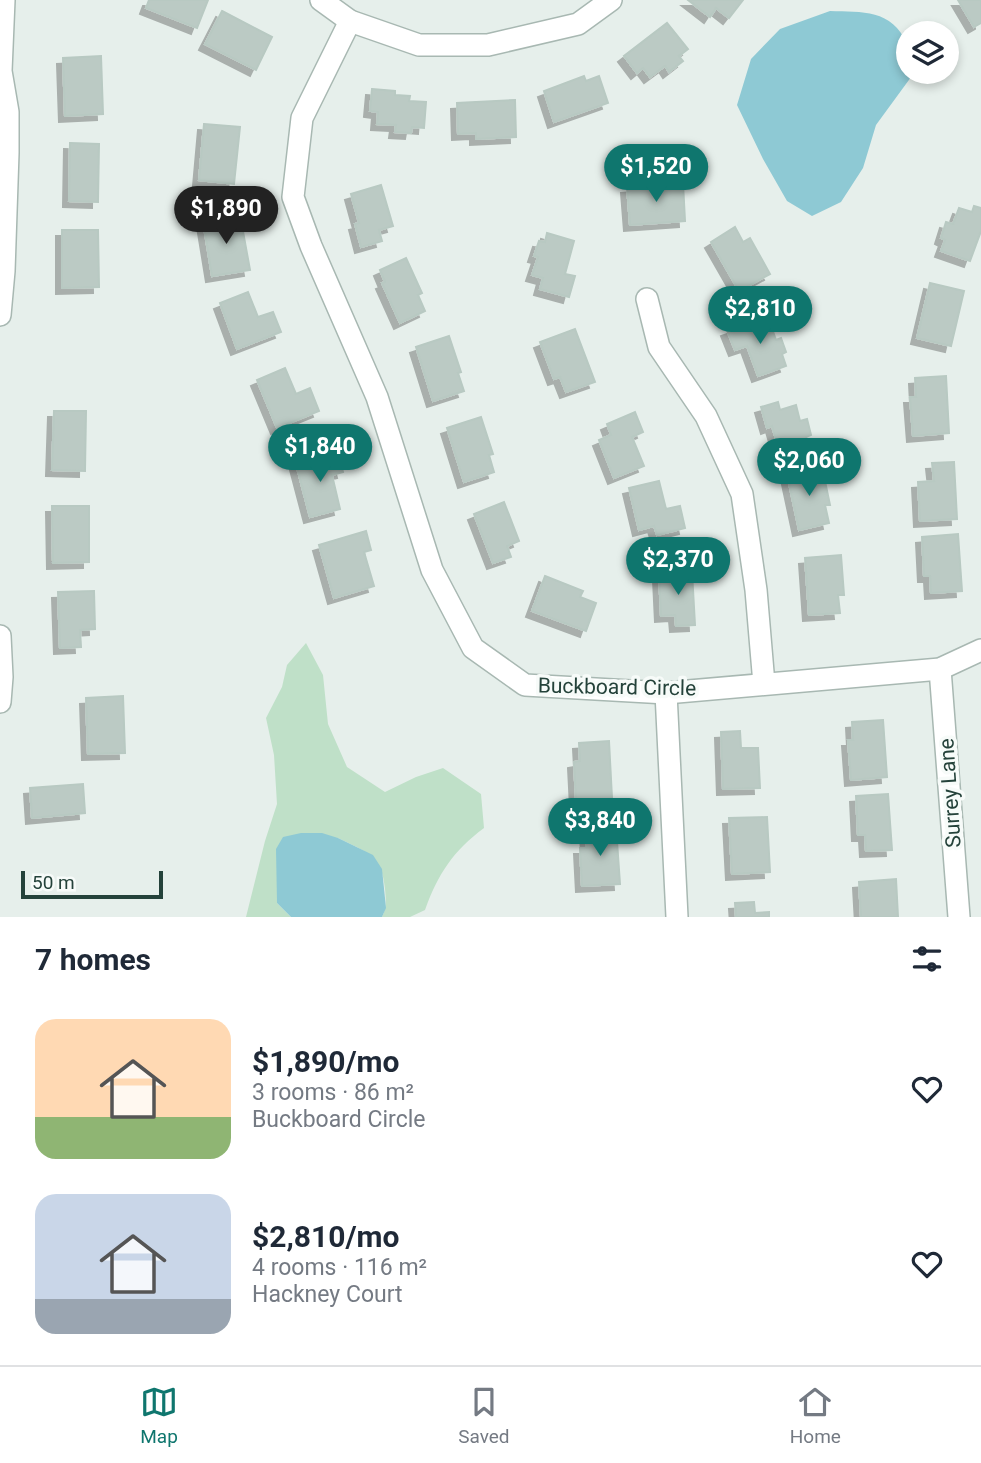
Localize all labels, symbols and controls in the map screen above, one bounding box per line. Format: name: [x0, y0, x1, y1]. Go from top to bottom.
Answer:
map controls: [896, 21, 959, 84]
button: layers: [896, 21, 959, 84]
pin: $1,520: [599, 144, 713, 204]
text: $1,520: [620, 153, 692, 180]
pin: $1,890: [169, 187, 283, 246]
text: $1,890: [190, 195, 262, 222]
pin: $2,810: [703, 286, 817, 346]
text: $2,810: [724, 295, 796, 322]
pin: $1,840: [263, 424, 377, 484]
text: $1,840: [284, 433, 356, 460]
pin: $2,060: [752, 438, 866, 498]
text: $2,060: [773, 447, 845, 474]
pin: $2,370: [621, 538, 735, 597]
text: $2,370: [642, 546, 714, 573]
street label: Buckboard Circle: [538, 674, 696, 700]
street label: Surrey Lane: [934, 737, 966, 849]
pin: $3,840: [543, 798, 657, 858]
text: $3,840: [564, 807, 636, 834]
scale bar: [21, 868, 163, 900]
text: 50 m: [32, 871, 75, 894]
icon: filters: [908, 940, 946, 978]
text: 7 homes: [35, 942, 151, 977]
text: $1,890/mo: [252, 1044, 400, 1079]
icon: home: [91, 1047, 175, 1131]
icon: heart: [908, 1070, 946, 1108]
text: 3 rooms · 86 m²: [252, 1079, 414, 1106]
text: Buckboard Circle: [252, 1106, 425, 1133]
text: $2,810/mo: [252, 1219, 400, 1254]
icon: home: [91, 1222, 175, 1306]
icon: heart: [908, 1245, 946, 1283]
text: 4 rooms · 116 m²: [252, 1254, 427, 1281]
text: Hackney Court: [252, 1281, 403, 1308]
tab: Map: [140, 1383, 178, 1448]
tab: Saved: [458, 1383, 510, 1448]
tab: Home: [790, 1383, 841, 1448]

